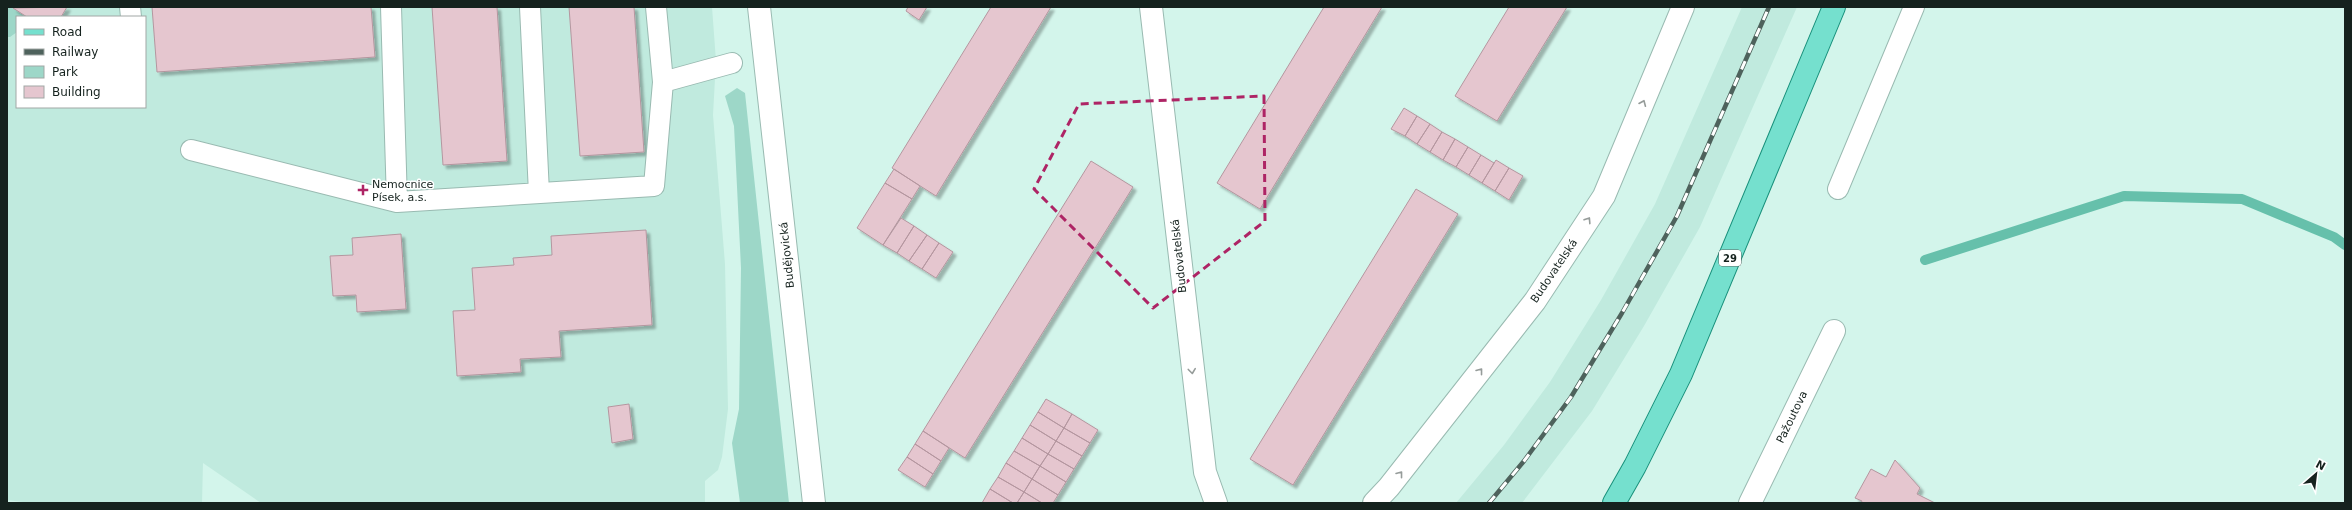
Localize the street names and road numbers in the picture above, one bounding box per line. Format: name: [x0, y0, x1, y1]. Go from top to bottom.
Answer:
street label: Budovatelská: [1169, 218, 1189, 294]
street label: Budějovická: [777, 221, 797, 289]
street label: Budovatelská: [1528, 237, 1580, 305]
road number: 29: [1719, 250, 1741, 266]
street label: Pažoutova: [1774, 389, 1810, 445]

